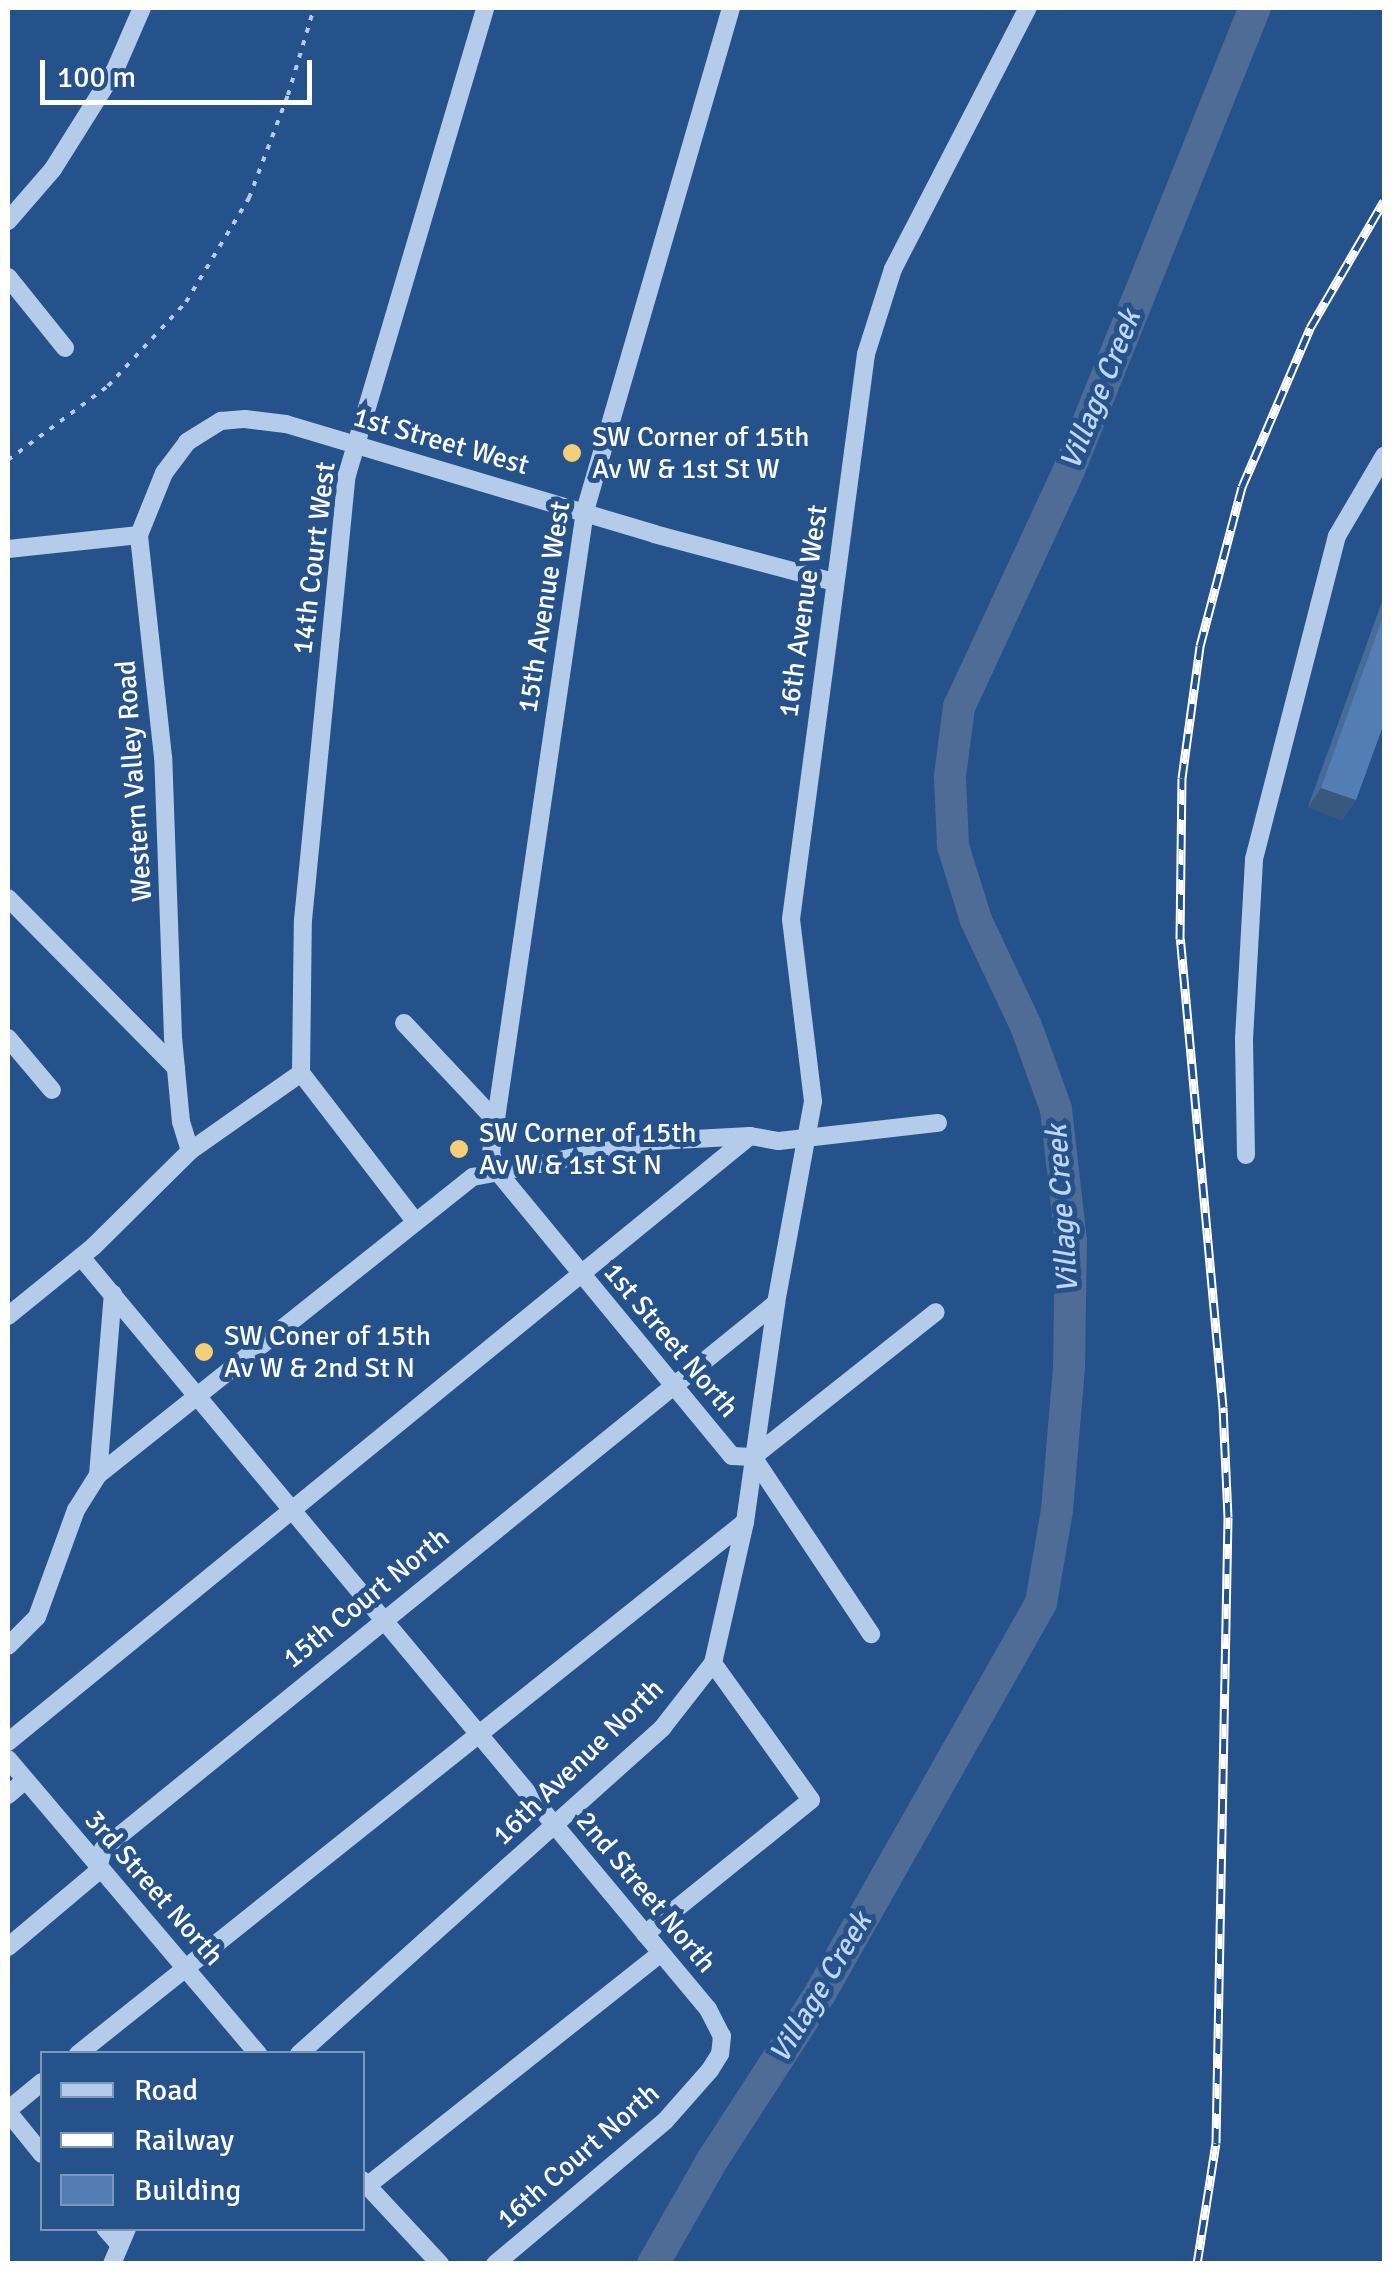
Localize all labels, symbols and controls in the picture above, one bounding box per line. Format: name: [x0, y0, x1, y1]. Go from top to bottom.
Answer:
scale bar: [45, 40, 318, 102]
text: 100 m: [57, 59, 136, 96]
water label: Village Creek: [1053, 305, 1149, 475]
street label: 1st Street West: [349, 400, 533, 482]
place label: SW Corner of 15th Av W & 1st St W: [592, 420, 809, 486]
marker: SW Corner of 15th Av W & 1st St W: [561, 442, 583, 464]
street label: 14th Court West: [286, 460, 342, 656]
street label: 15th Avenue West: [511, 499, 577, 715]
street label: 16th Avenue West: [771, 503, 835, 719]
street label: Western Valley Road: [109, 659, 159, 903]
place label: SW Corner of 15th Av W & 1st St N: [479, 1116, 696, 1182]
water label: Village Creek: [1039, 1123, 1087, 1295]
marker: SW Corner of 15th Av W & 1st St N: [448, 1138, 470, 1160]
street label: 1st Street North: [596, 1256, 746, 1424]
place label: SW Coner of 15th Av W & 2nd St N: [224, 1319, 431, 1385]
marker: SW Coner of 15th Av W & 2nd St N: [193, 1341, 215, 1363]
street label: 15th Court North: [276, 1521, 456, 1675]
street label: 16th Avenue North: [486, 1672, 670, 1852]
street label: 3rd Street North: [77, 1803, 231, 1973]
street label: 2nd Street North: [569, 1805, 723, 1979]
water label: Village Creek: [762, 1906, 880, 2070]
legend: [40, 2051, 365, 2231]
text: Road: [134, 2072, 198, 2109]
street label: 16th Court North: [490, 2076, 666, 2236]
text: Railway: [134, 2122, 234, 2159]
text: Building: [134, 2172, 241, 2209]

